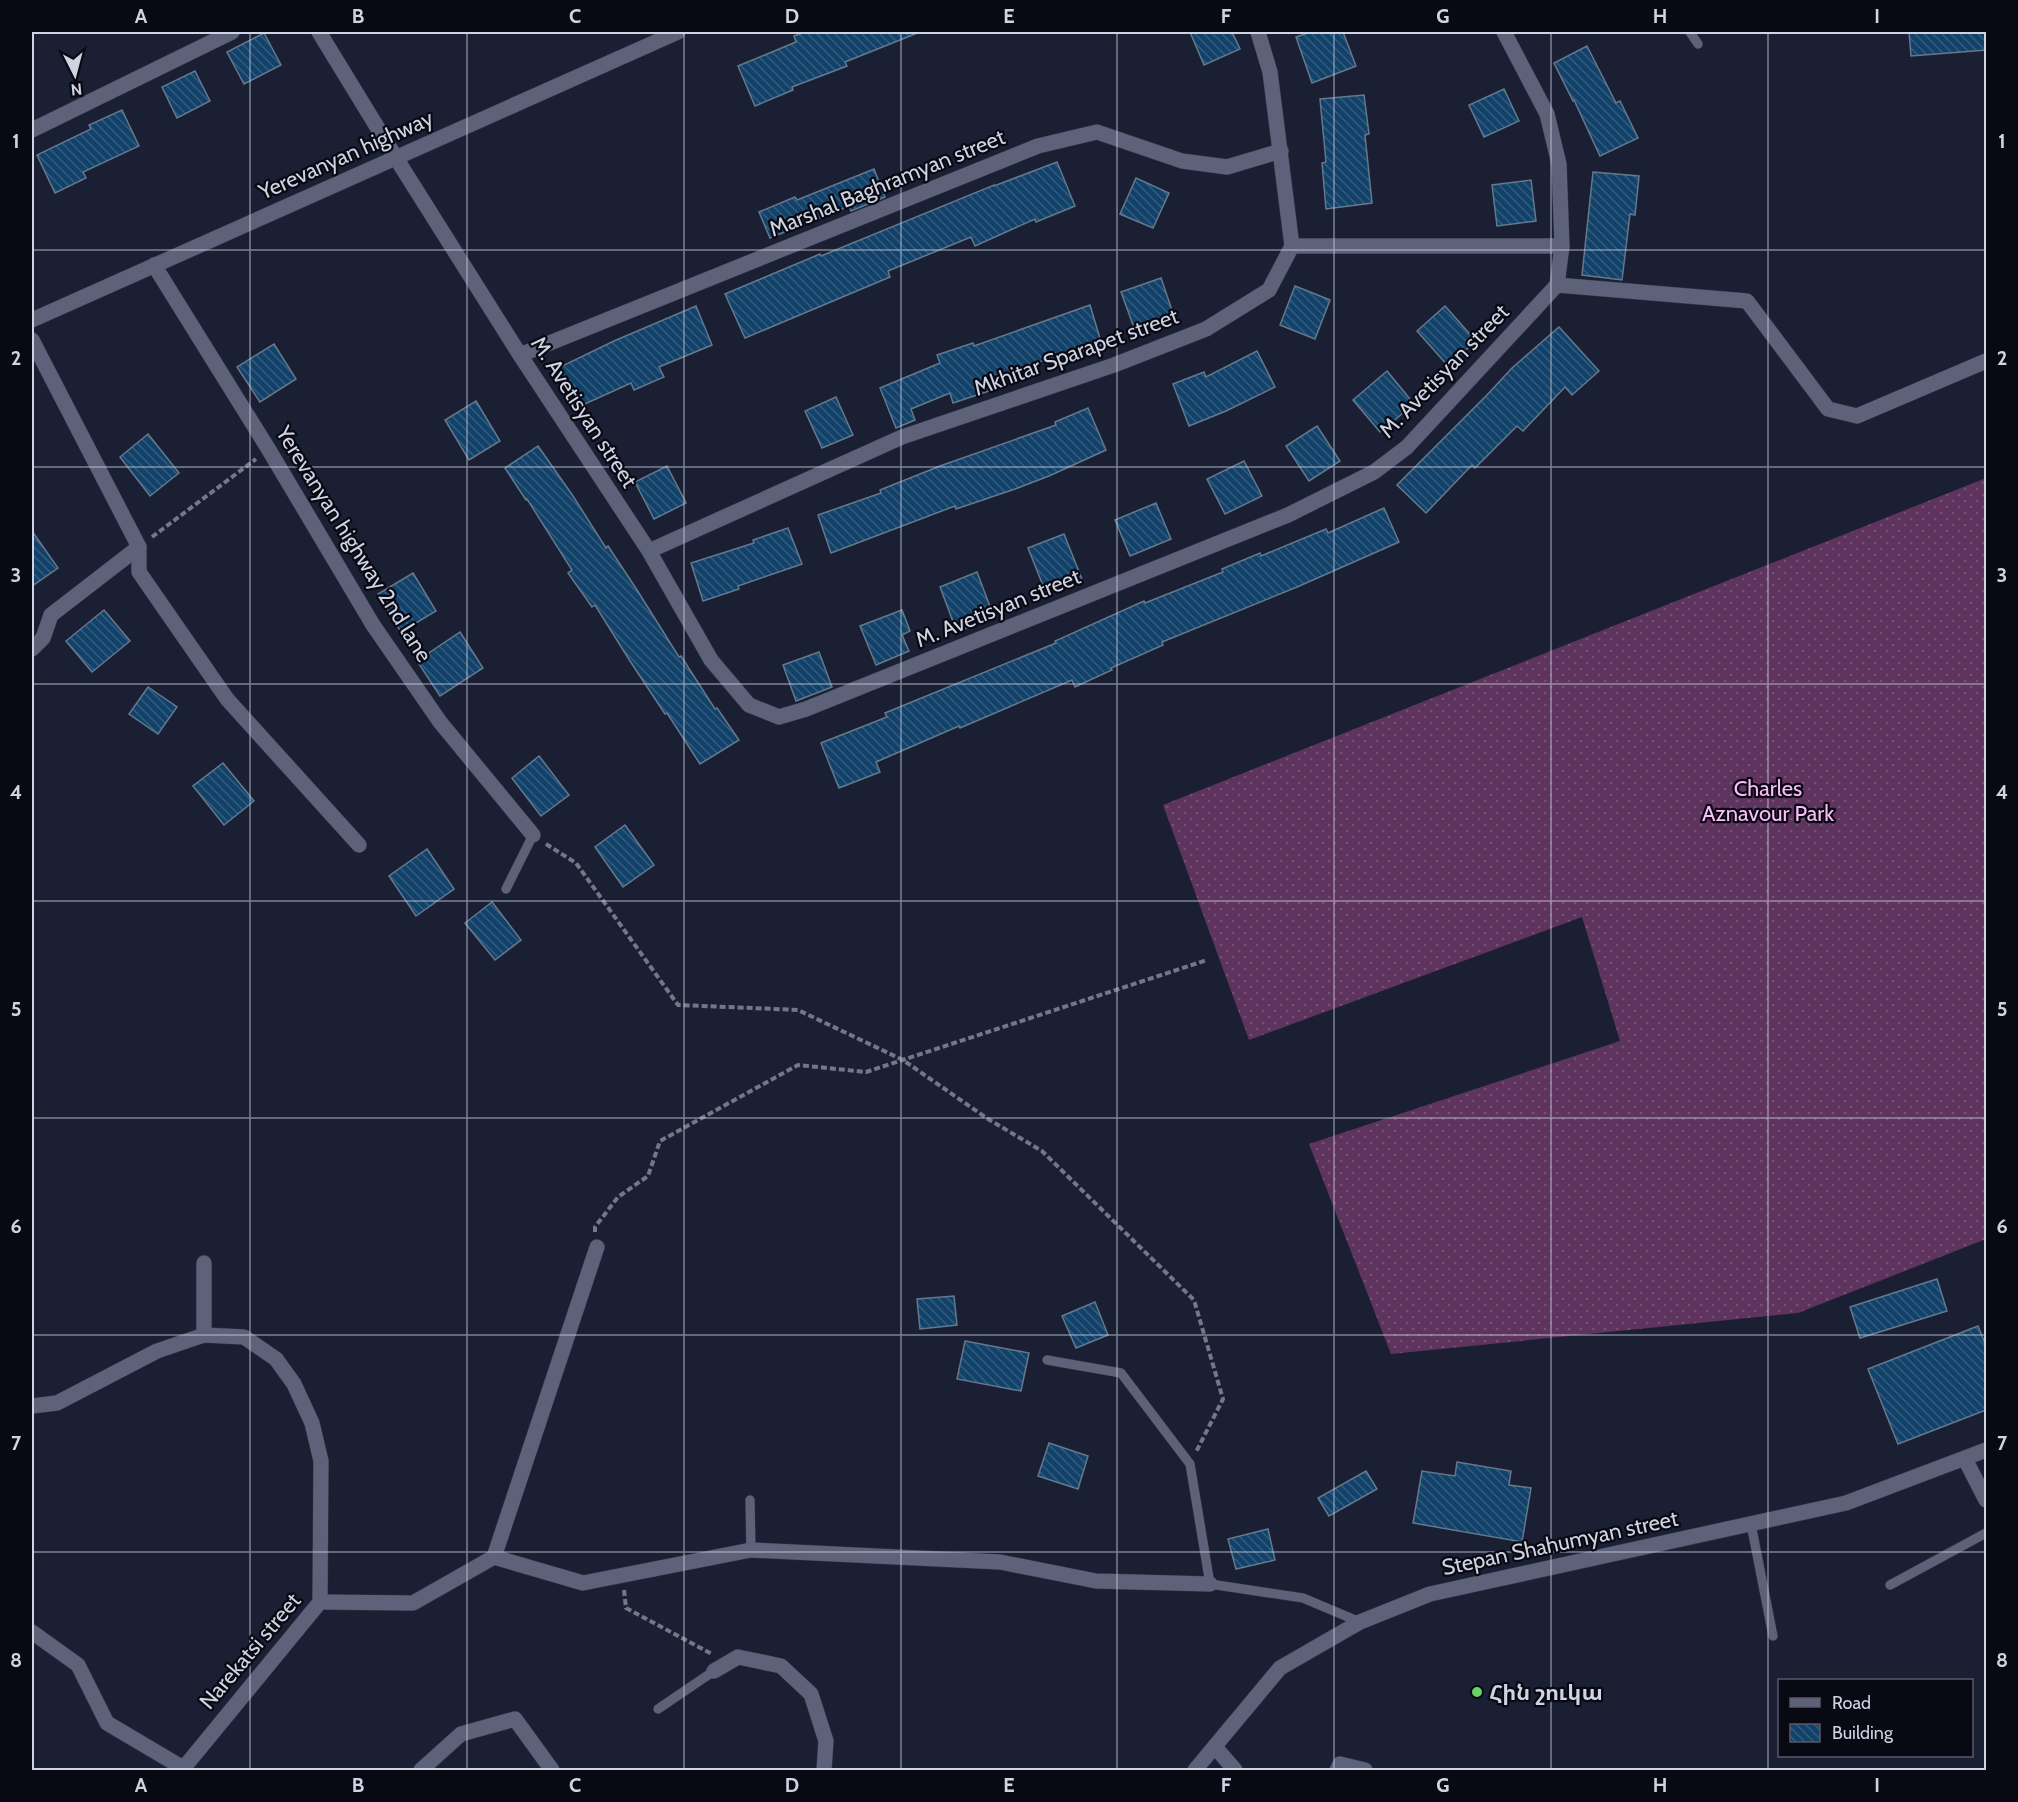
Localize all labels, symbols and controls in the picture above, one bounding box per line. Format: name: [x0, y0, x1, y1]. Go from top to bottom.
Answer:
text: A: [135, 4, 148, 28]
text: B: [352, 4, 364, 28]
text: C: [569, 4, 581, 28]
text: D: [785, 4, 799, 28]
text: E: [1003, 4, 1015, 28]
text: F: [1221, 4, 1232, 28]
text: G: [1436, 4, 1450, 28]
text: H: [1653, 4, 1667, 28]
text: I: [1874, 4, 1880, 28]
north arrow: [45, 45, 105, 105]
text: N: [70, 79, 83, 99]
street label: Yerevanyan highway: [254, 104, 437, 206]
street label: Marshal Baghramyan street: [765, 123, 1009, 243]
text: 1: [12, 129, 20, 153]
text: 1: [1998, 129, 2006, 153]
street label: M. Avetisyan street: [1373, 298, 1515, 443]
street label: Mkhitar Sparapet street: [970, 302, 1183, 402]
street label: M. Avetisyan street: [525, 331, 643, 493]
text: 2: [11, 346, 21, 370]
text: 2: [1997, 346, 2007, 370]
street label: Yerevanyan highway 2nd lane: [270, 420, 438, 667]
street label: M. Avetisyan street: [912, 562, 1085, 653]
text: 3: [11, 563, 21, 587]
text: 3: [1997, 563, 2007, 587]
park label: Charles Aznavour Park: [1702, 775, 1834, 827]
text: 4: [10, 780, 22, 804]
text: 4: [1996, 780, 2008, 804]
text: 5: [11, 997, 21, 1021]
text: 5: [1997, 997, 2007, 1021]
text: 6: [10, 1214, 22, 1238]
text: 6: [1996, 1214, 2008, 1238]
text: 7: [11, 1431, 22, 1455]
text: 7: [1997, 1431, 2008, 1455]
street label: Stepan Shahumyan street: [1439, 1505, 1681, 1581]
street label: Narekatsi street: [194, 1587, 307, 1714]
text: 8: [10, 1648, 22, 1672]
text: 8: [1996, 1648, 2008, 1672]
place label: Հին շուկա: [1489, 1679, 1603, 1706]
legend: [1778, 1679, 1973, 1757]
marker: Հին շուկա: [1470, 1685, 1484, 1699]
text: Road: [1832, 1692, 1871, 1714]
text: Building: [1832, 1722, 1894, 1744]
text: A: [135, 1773, 148, 1797]
text: B: [352, 1773, 364, 1797]
text: C: [569, 1773, 581, 1797]
text: D: [785, 1773, 799, 1797]
text: E: [1003, 1773, 1015, 1797]
text: F: [1221, 1773, 1232, 1797]
text: G: [1436, 1773, 1450, 1797]
text: H: [1653, 1773, 1667, 1797]
text: I: [1874, 1773, 1880, 1797]

